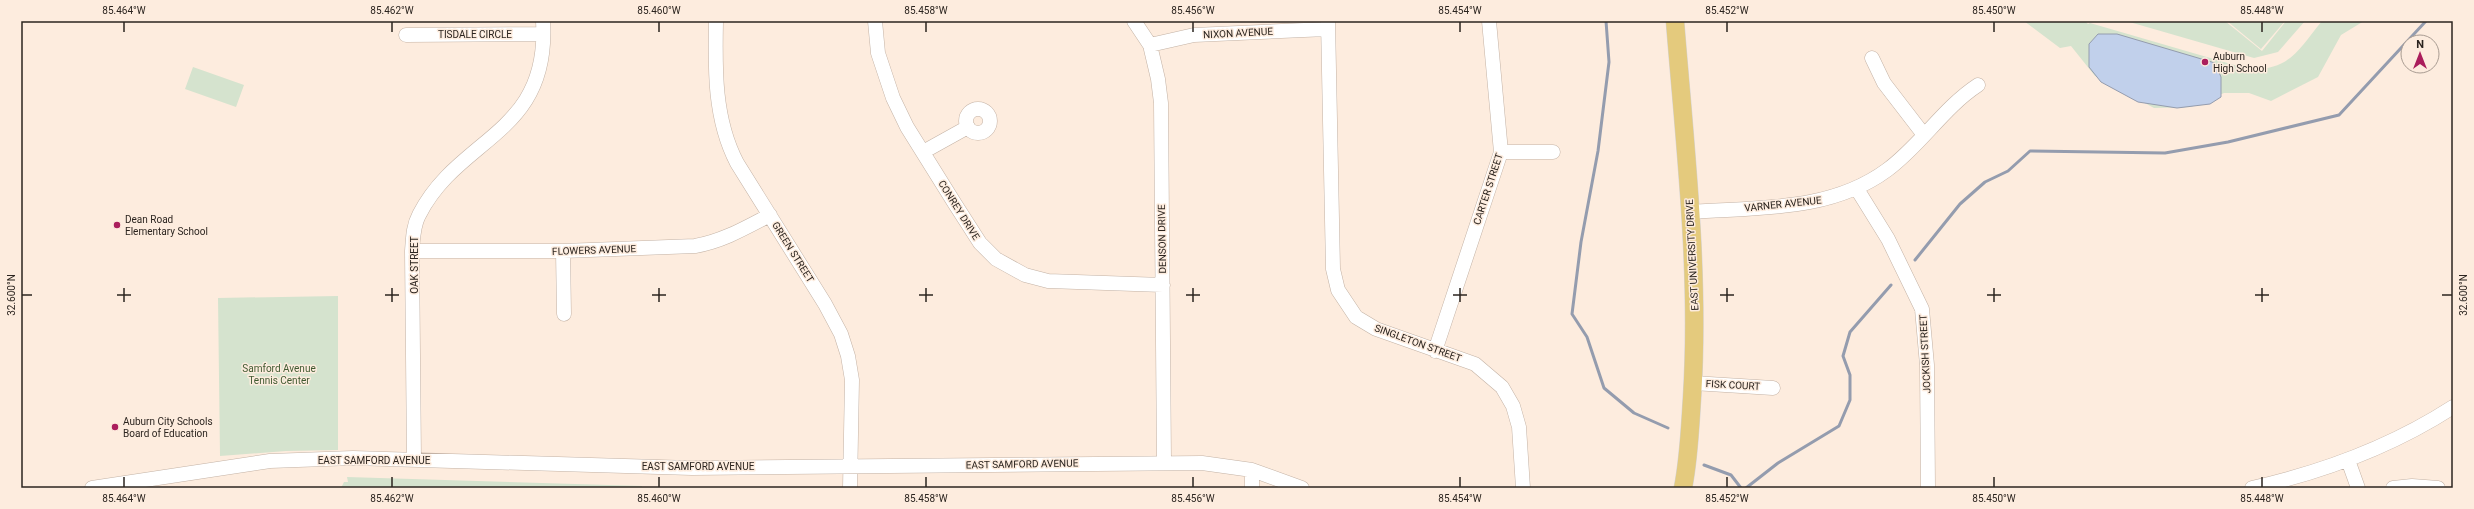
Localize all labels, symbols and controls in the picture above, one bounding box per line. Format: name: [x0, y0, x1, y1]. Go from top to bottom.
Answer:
text: 85.464°W: [102, 5, 146, 16]
text: 85.462°W: [370, 5, 414, 16]
text: 85.460°W: [637, 5, 681, 16]
text: 85.458°W: [904, 5, 948, 16]
text: 85.456°W: [1171, 5, 1215, 16]
text: 85.454°W: [1438, 5, 1482, 16]
text: 85.452°W: [1705, 5, 1749, 16]
text: 85.450°W: [1972, 5, 2016, 16]
text: 85.448°W: [2240, 5, 2284, 16]
street label: NIXON AVENUE: [1203, 26, 1274, 40]
street label: TISDALE CIRCLE: [438, 29, 512, 40]
north arrow: [2400, 34, 2440, 74]
text: N: [2416, 38, 2424, 51]
place label: Auburn High School: [2213, 51, 2267, 74]
marker: Auburn High School: [2200, 57, 2210, 67]
street label: CARTER STREET: [1471, 152, 1505, 226]
street label: CONREY DRIVE: [936, 178, 982, 242]
street label: VARNER AVENUE: [1744, 194, 1822, 214]
street label: EAST UNIVERSITY DRIVE: [1684, 199, 1700, 311]
street label: DENSON DRIVE: [1156, 204, 1168, 274]
place label: Dean Road Elementary School: [125, 214, 208, 237]
marker: Dean Road Elementary School: [112, 220, 122, 230]
street label: GREEN STREET: [770, 220, 816, 284]
street label: OAK STREET: [409, 236, 420, 294]
street label: FLOWERS AVENUE: [552, 243, 637, 257]
text: 32.600°N: [6, 274, 17, 316]
text: 32.600°N: [2458, 274, 2469, 316]
street label: JOCKISH STREET: [1917, 314, 1933, 394]
street label: SINGLETON STREET: [1373, 322, 1463, 364]
park label: Samford Avenue Tennis Center: [242, 363, 316, 386]
street label: FISK COURT: [1705, 378, 1761, 392]
place label: Auburn City Schools Board of Education: [123, 416, 213, 439]
marker: Auburn City Schools Board of Education: [110, 422, 120, 432]
street label: EAST SAMFORD AVENUE: [318, 455, 431, 466]
street label: EAST SAMFORD AVENUE: [966, 458, 1079, 470]
street label: EAST SAMFORD AVENUE: [642, 461, 755, 472]
text: 85.464°W: [102, 493, 146, 504]
text: 85.462°W: [370, 493, 414, 504]
text: 85.460°W: [637, 493, 681, 504]
text: 85.458°W: [904, 493, 948, 504]
text: 85.456°W: [1171, 493, 1215, 504]
text: 85.454°W: [1438, 493, 1482, 504]
text: 85.452°W: [1705, 493, 1749, 504]
text: 85.450°W: [1972, 493, 2016, 504]
text: 85.448°W: [2240, 493, 2284, 504]

